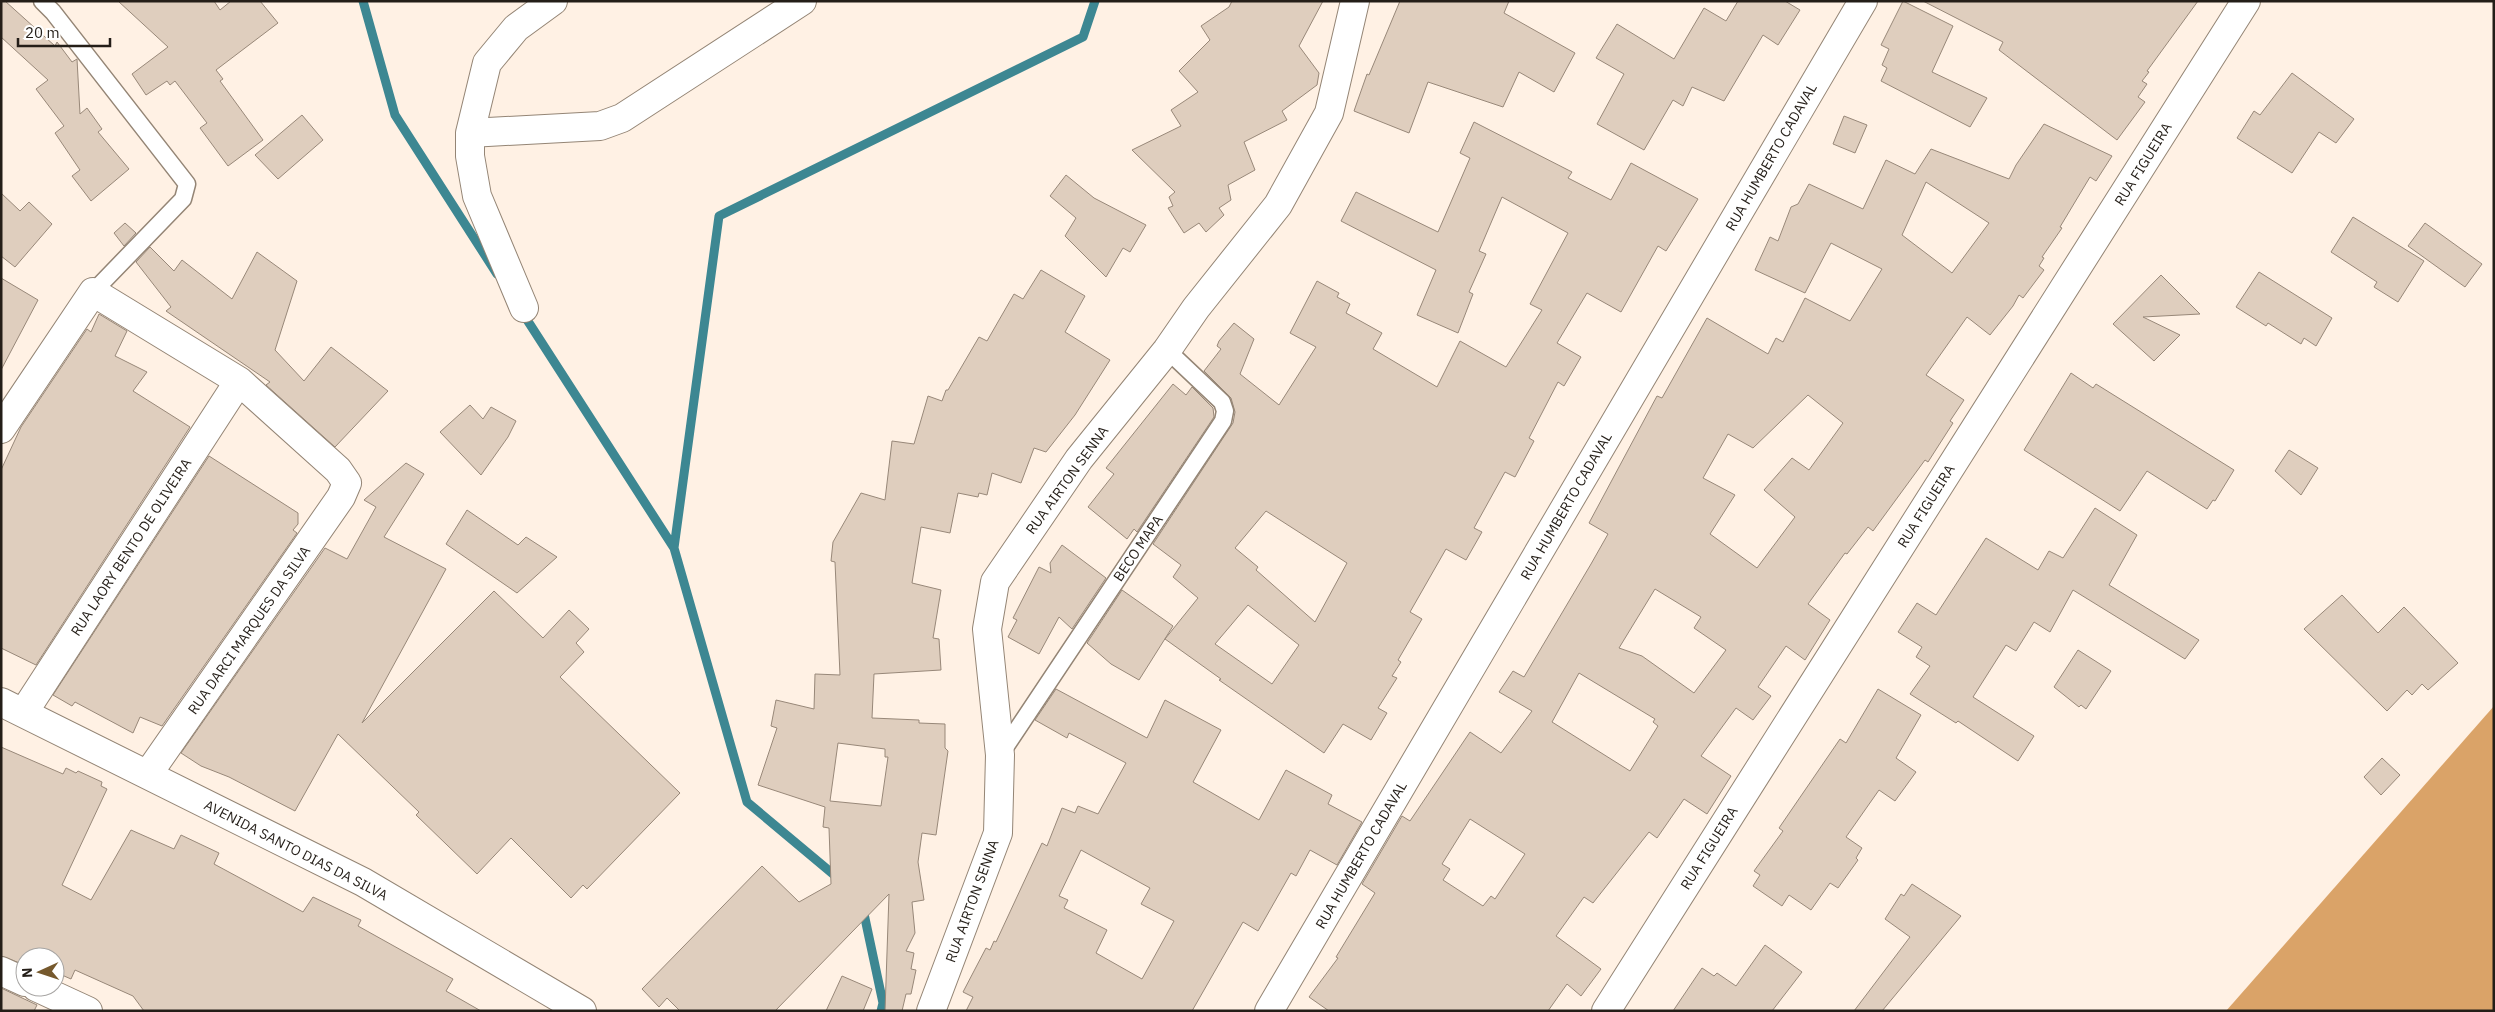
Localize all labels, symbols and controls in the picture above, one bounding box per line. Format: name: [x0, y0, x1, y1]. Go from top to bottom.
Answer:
scale bar: [18, 15, 110, 47]
text: 20 m: [25, 23, 60, 42]
street label: RUA HUMBERTO CADAVAL: [1721, 80, 1821, 234]
street label: RUA FIGUEIRA: [2110, 119, 2176, 209]
street label: RUA AIRTON SENNA: [1022, 422, 1112, 538]
street label: RUA HUMBERTO CADAVAL: [1516, 429, 1616, 583]
street label: RUA LAORY BENTO DE OLIVEIRA: [67, 455, 195, 639]
street label: RUA FIGUEIRA: [1893, 461, 1959, 551]
street label: BECO MAPA: [1109, 511, 1167, 585]
street label: RUA DARCI MARQUES DA SILVA: [184, 542, 314, 718]
street label: RUA HUMBERTO CADAVAL: [1311, 778, 1411, 932]
street label: AVENIDA SANTO DIAS DA SILVA: [201, 796, 391, 904]
street label: RUA FIGUEIRA: [1676, 803, 1742, 893]
street label: RUA AIRTON SENNA: [941, 837, 1003, 965]
north arrow: [15, 947, 65, 997]
text: N: [18, 967, 36, 978]

